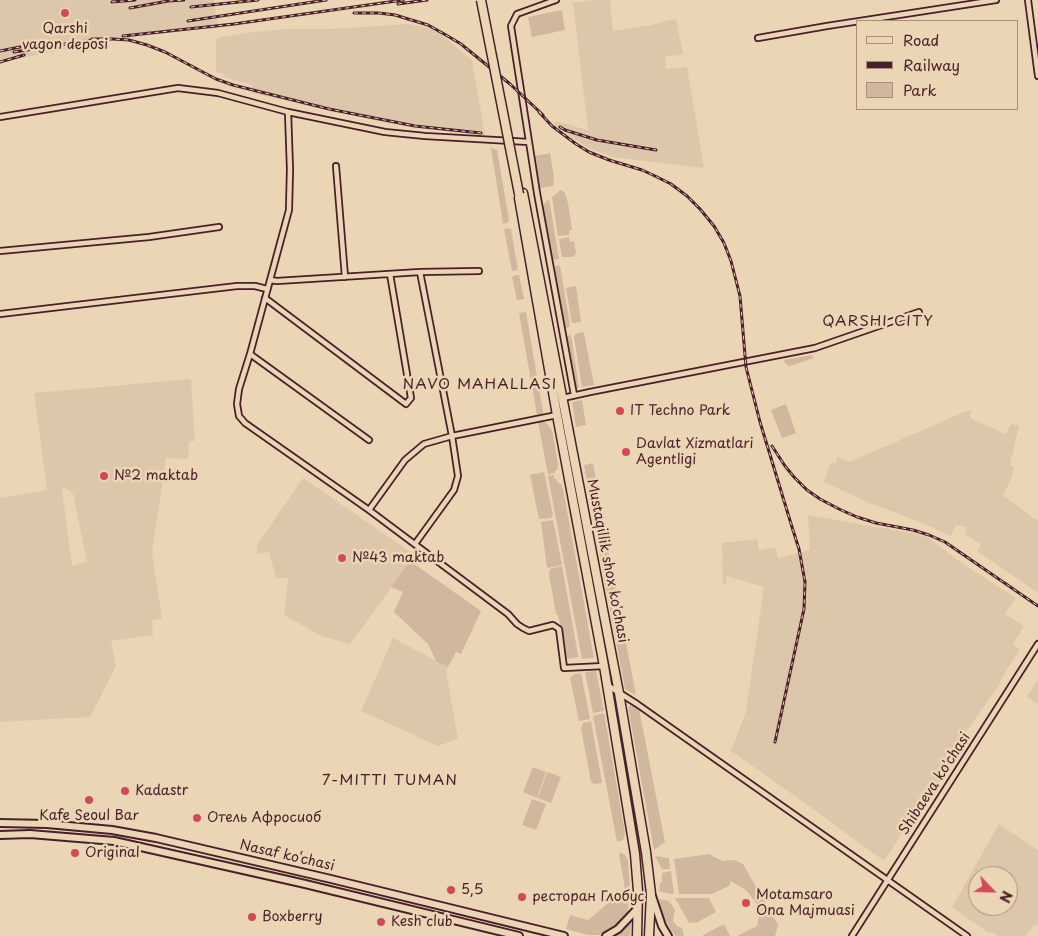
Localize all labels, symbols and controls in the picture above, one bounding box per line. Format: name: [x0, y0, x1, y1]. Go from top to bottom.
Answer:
marker: Qarshi vagon deposi: [59, 7, 71, 19]
legend: [856, 20, 1018, 110]
place label: Qarshi vagon deposi: [22, 21, 108, 54]
text: Road: [903, 28, 939, 51]
text: Railway: [903, 53, 960, 76]
text: Park: [903, 78, 937, 101]
district label: QARSHI CITY: [822, 313, 934, 331]
district label: NAVO MAHALLASI: [402, 376, 558, 394]
place label: IT Techno Park: [630, 403, 730, 419]
marker: IT Techno Park: [614, 405, 626, 417]
place label: Davlat Xizmatlari Agentligi: [636, 436, 754, 468]
marker: Davlat Xizmatlari Agentligi: [620, 446, 632, 458]
place label: №2 maktab: [114, 468, 198, 484]
marker: №2 maktab: [98, 470, 110, 482]
street label: Mustaqillik shox ko'chasi: [583, 478, 631, 644]
place label: №43 maktab: [352, 550, 444, 566]
marker: №43 maktab: [336, 552, 348, 564]
street label: Shibaeva ko'chasi: [896, 730, 974, 838]
district label: 7-MITTI TUMAN: [321, 772, 459, 790]
place label: Kadastr: [135, 783, 188, 799]
marker: Kadastr: [119, 785, 131, 797]
marker: Kafe Seoul Bar: [83, 794, 95, 806]
place label: Kafe Seoul Bar: [39, 808, 139, 824]
place label: Отель Афросиоб: [207, 810, 321, 826]
marker: Отель Афросиоб: [191, 812, 203, 824]
street label: Nasaf ko‘chasi: [238, 837, 336, 875]
place label: Original: [85, 845, 140, 861]
marker: Original: [69, 847, 81, 859]
north arrow: [968, 866, 1018, 916]
place label: 5,5: [461, 882, 483, 898]
marker: 5,5: [445, 884, 457, 896]
place label: Motamsaro Ona Majmuasi: [756, 887, 855, 920]
text: N: [994, 888, 1018, 906]
place label: ресторан Глобус: [532, 889, 644, 905]
marker: ресторан Глобус: [516, 891, 528, 903]
marker: Motamsaro Ona Majmuasi: [740, 897, 752, 909]
place label: Boxberry: [262, 909, 322, 925]
marker: Boxberry: [246, 911, 258, 923]
place label: Kesh club: [391, 914, 452, 930]
marker: Kesh club: [375, 916, 387, 928]

